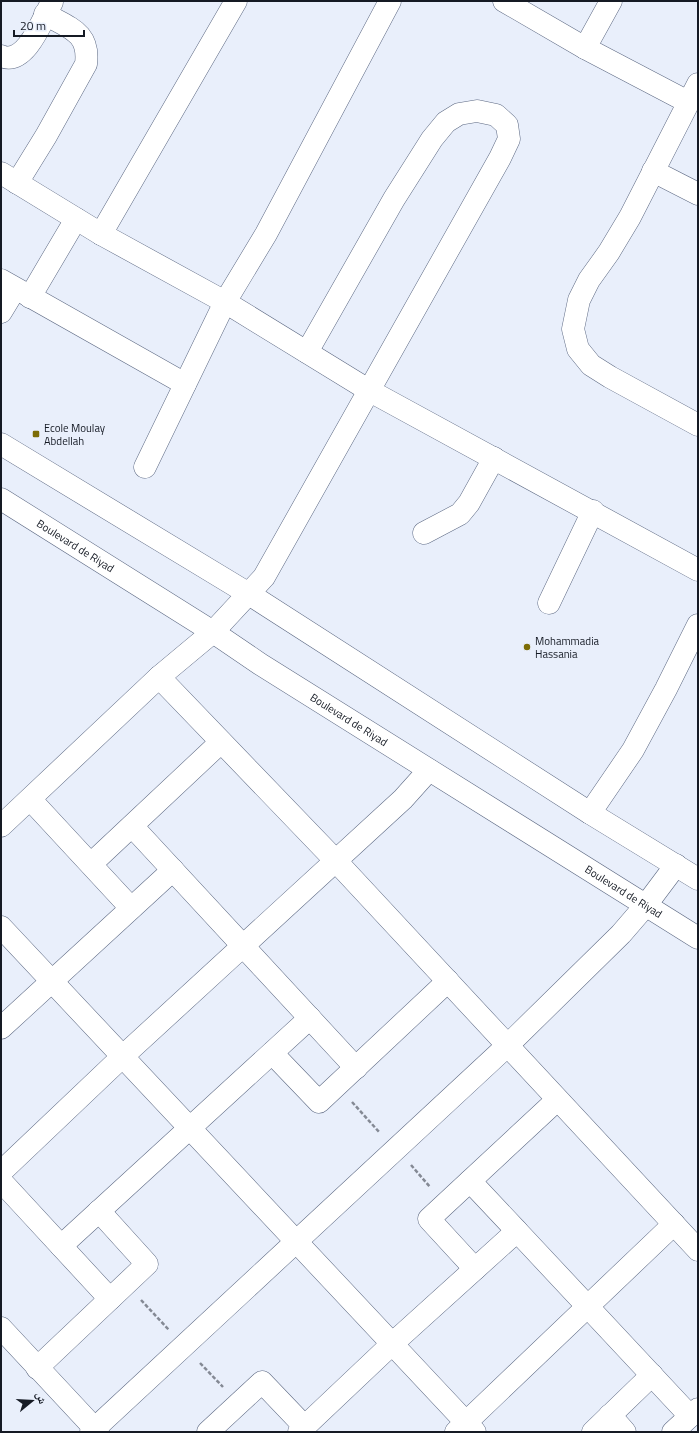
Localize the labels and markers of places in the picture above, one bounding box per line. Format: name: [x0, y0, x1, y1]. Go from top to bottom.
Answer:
place label: Ecole Moulay Abdellah: [44, 420, 106, 449]
marker: Ecole Moulay Abdellah: [31, 429, 41, 439]
place label: Mohammadia Hassania: [535, 633, 600, 662]
marker: Mohammadia Hassania: [522, 642, 532, 652]

